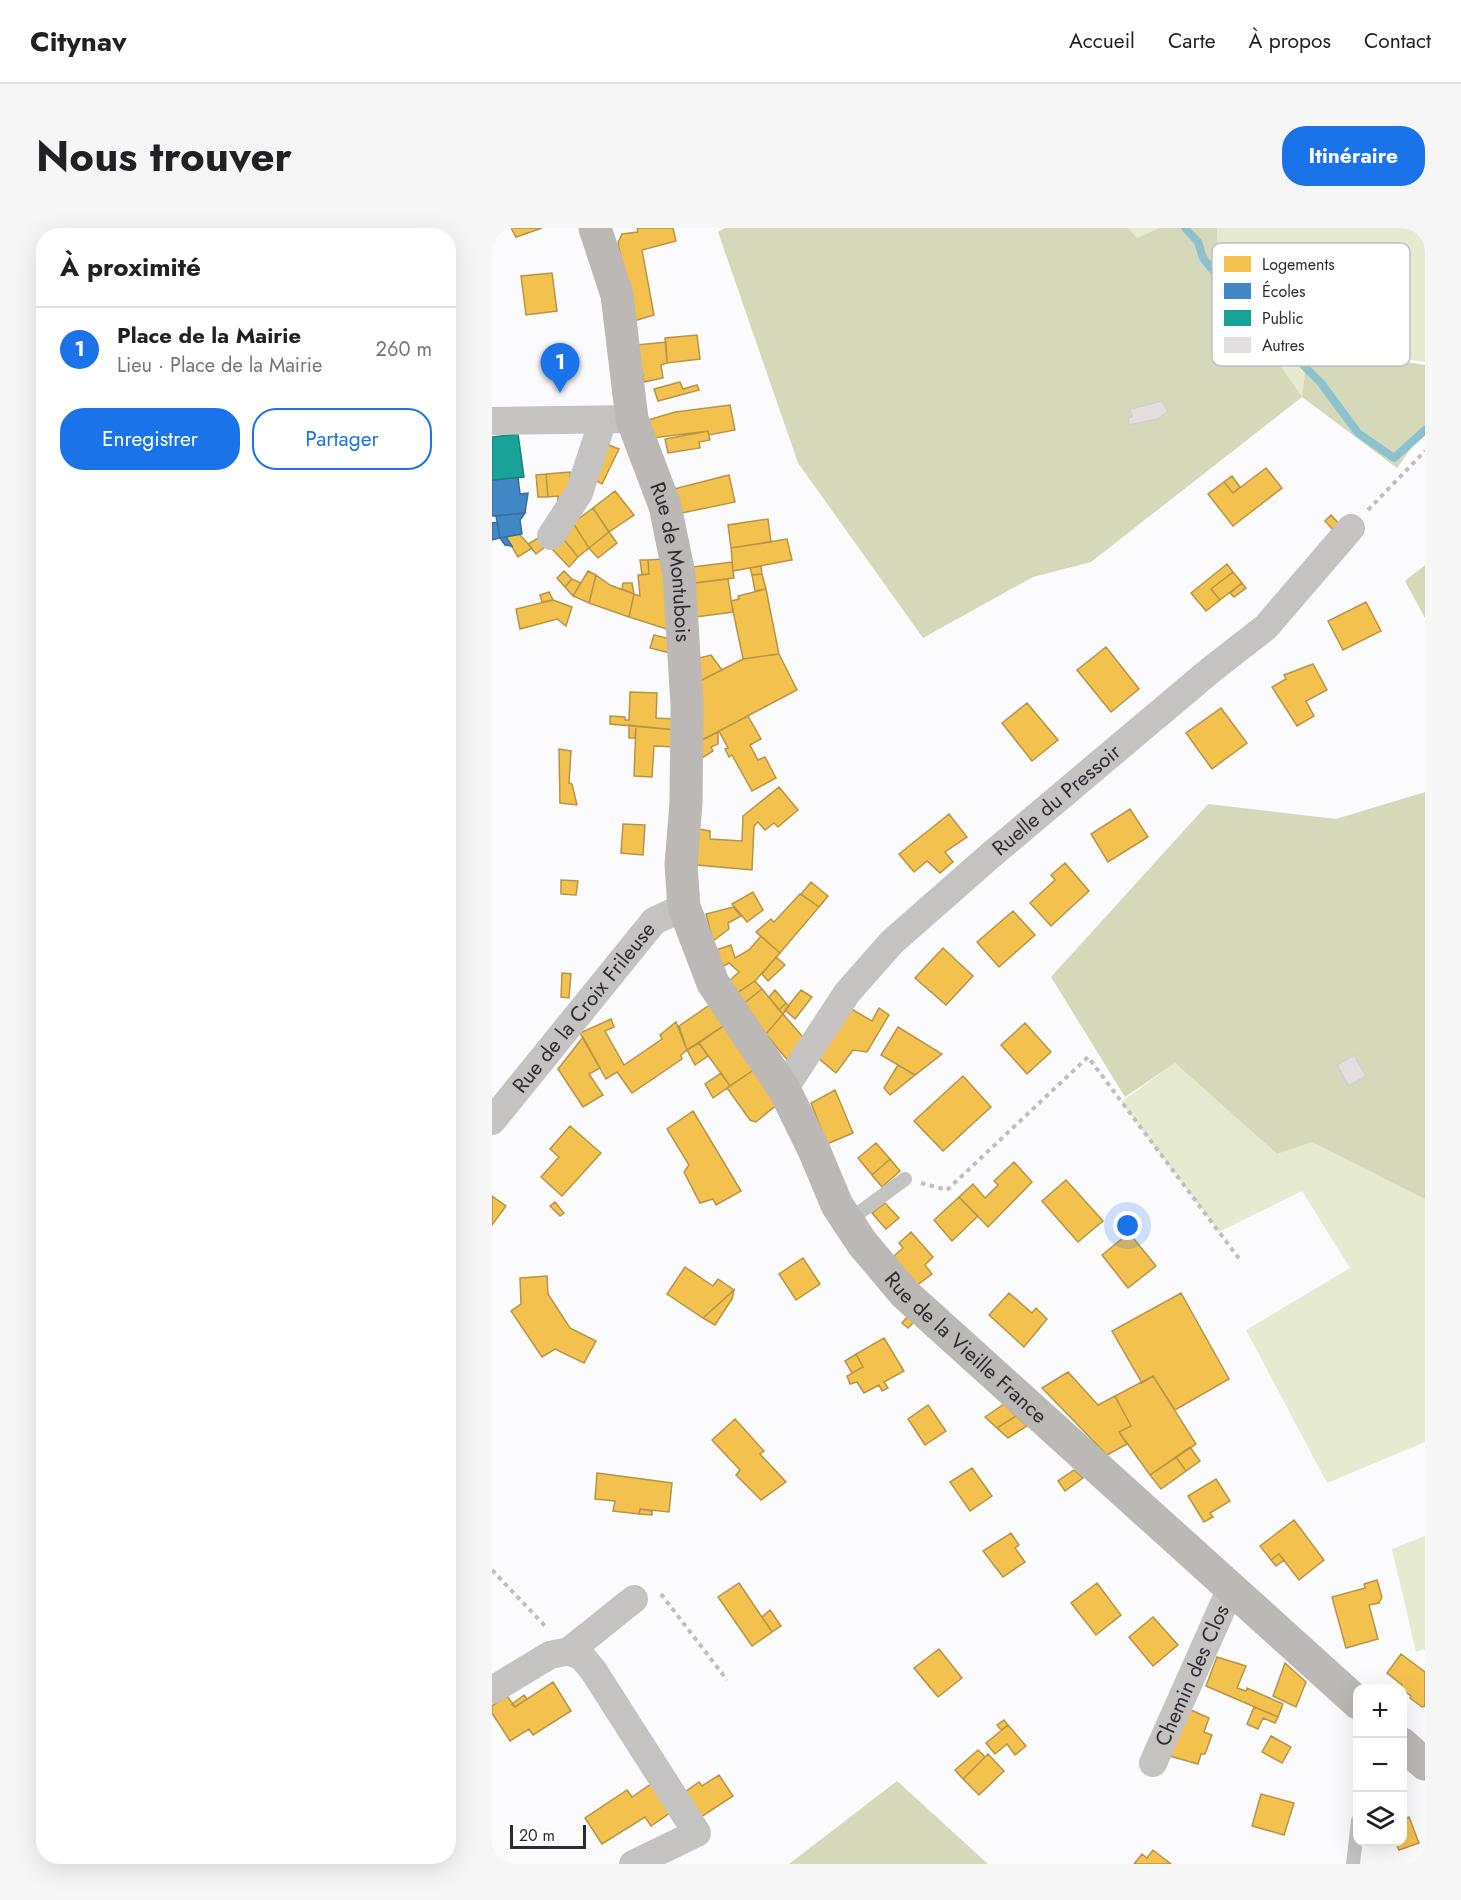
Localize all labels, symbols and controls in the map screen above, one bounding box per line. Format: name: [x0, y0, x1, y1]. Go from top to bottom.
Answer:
text: Citynav: [30, 21, 127, 62]
text: Accueil: [1069, 26, 1135, 56]
text: Carte: [1168, 26, 1216, 56]
text: À propos: [1249, 26, 1331, 56]
text: Contact: [1364, 26, 1431, 56]
text: Nous trouver: [36, 126, 292, 187]
button: Itinéraire: [1282, 126, 1425, 186]
legend: [1212, 243, 1410, 366]
text: À proximité: [60, 248, 201, 286]
text: Logements: [1262, 253, 1335, 276]
text: Écoles: [1262, 280, 1306, 303]
text: Public: [1262, 307, 1303, 330]
text: Place de la Mairie: [117, 319, 301, 351]
text: Autres: [1262, 334, 1304, 357]
text: 1: [74, 335, 85, 364]
text: 260 m: [376, 335, 432, 364]
pin: 1: [540, 344, 580, 393]
text: Lieu · Place de la Mairie: [117, 351, 322, 380]
button: Enregistrer: [60, 408, 240, 470]
button: Partager: [252, 408, 432, 470]
street label: Rue de Montubois: [642, 478, 698, 643]
street label: Ruelle du Pressoir: [986, 737, 1128, 863]
street label: Rue de la Croix Frileuse: [505, 915, 663, 1100]
your location: [1113, 1211, 1142, 1240]
street label: Rue de la Vieille France: [877, 1265, 1054, 1430]
street label: Chemin des Clos: [1147, 1600, 1237, 1751]
map controls: [1353, 1684, 1407, 1846]
button: +: [1353, 1684, 1407, 1738]
button: −: [1353, 1738, 1407, 1792]
button: layers: [1353, 1792, 1407, 1846]
scale bar: [510, 1822, 586, 1850]
text: 20 m: [519, 1824, 555, 1847]

